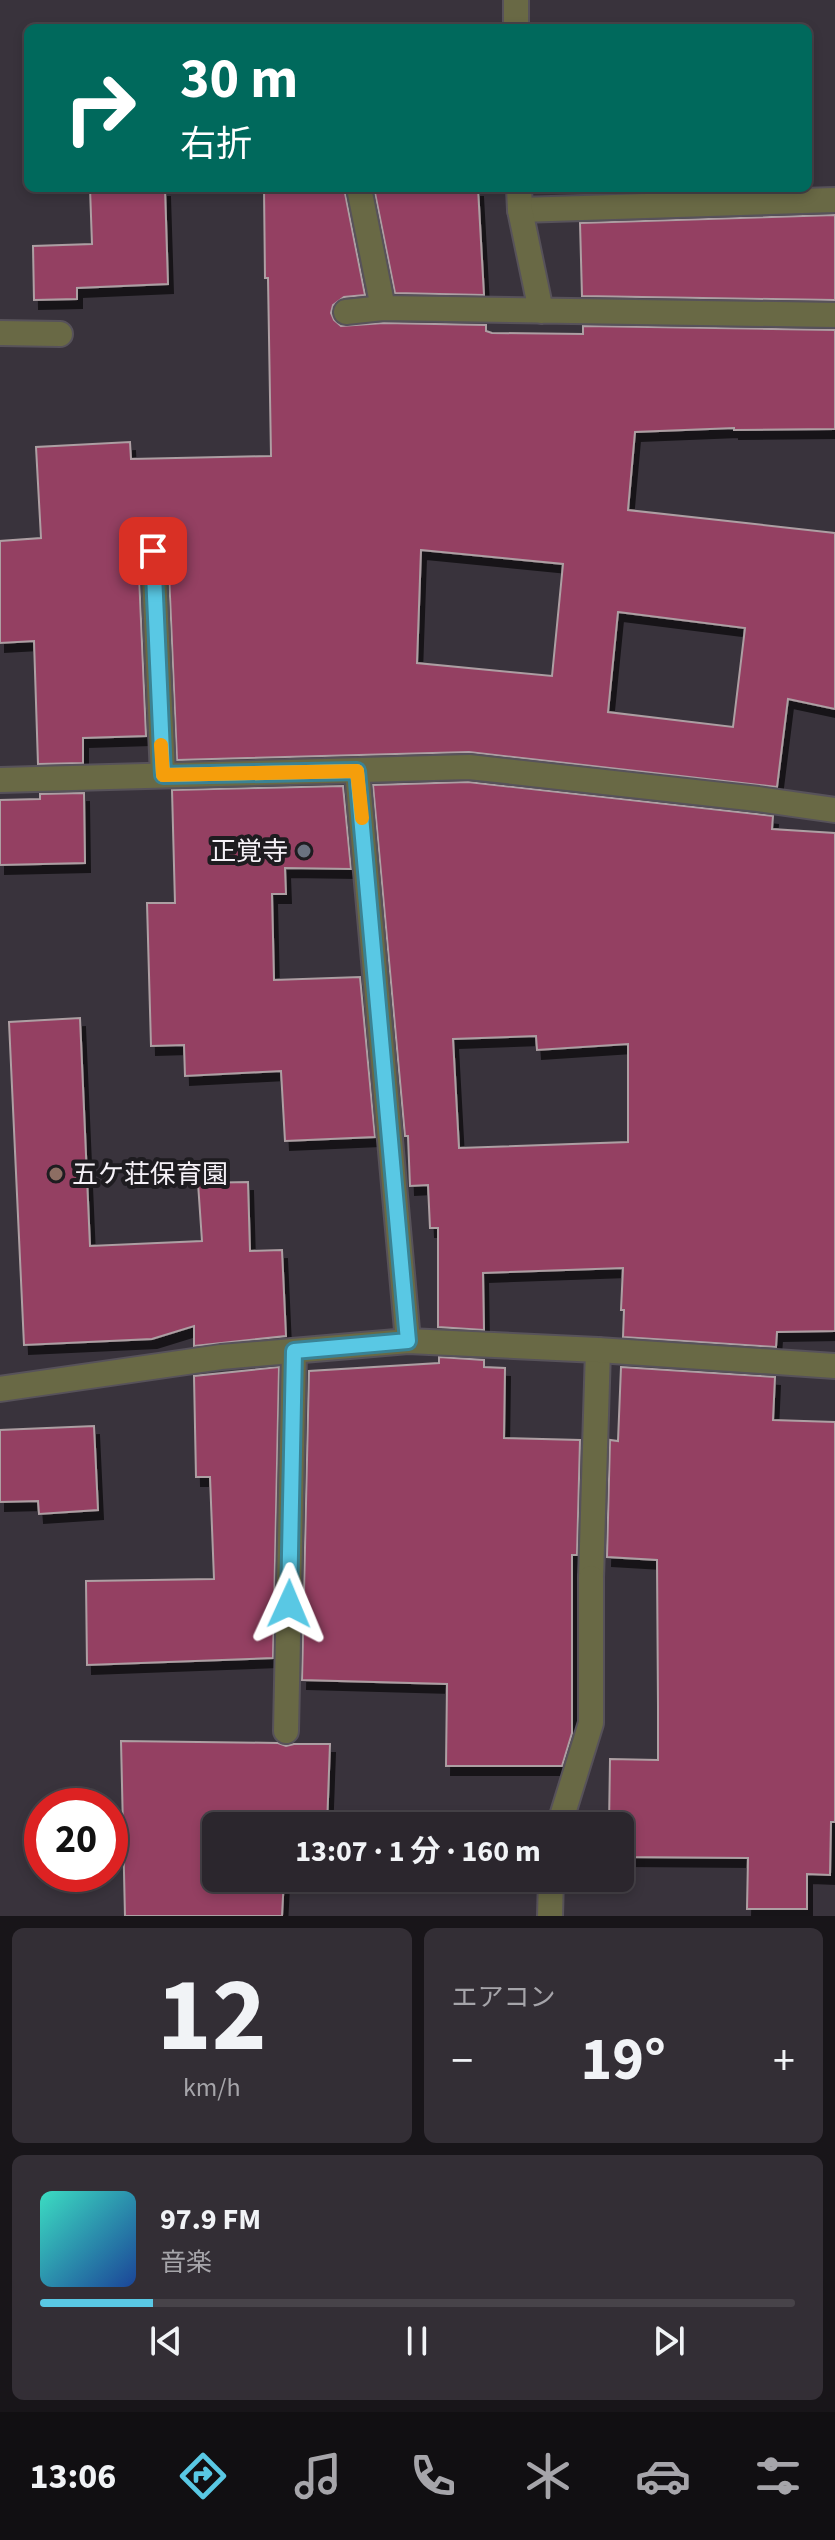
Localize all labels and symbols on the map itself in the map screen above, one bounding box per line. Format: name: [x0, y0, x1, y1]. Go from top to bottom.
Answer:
pin: [119, 517, 187, 585]
place label: 正覚寺: [210, 833, 288, 870]
marker: 正覚寺: [295, 842, 313, 860]
place label: 五ケ荘保育園: [72, 1156, 228, 1193]
marker: 五ケ荘保育園: [47, 1165, 65, 1183]
position arrow: [247, 1562, 331, 1646]
speed limit sign: 20: [24, 1788, 128, 1892]

